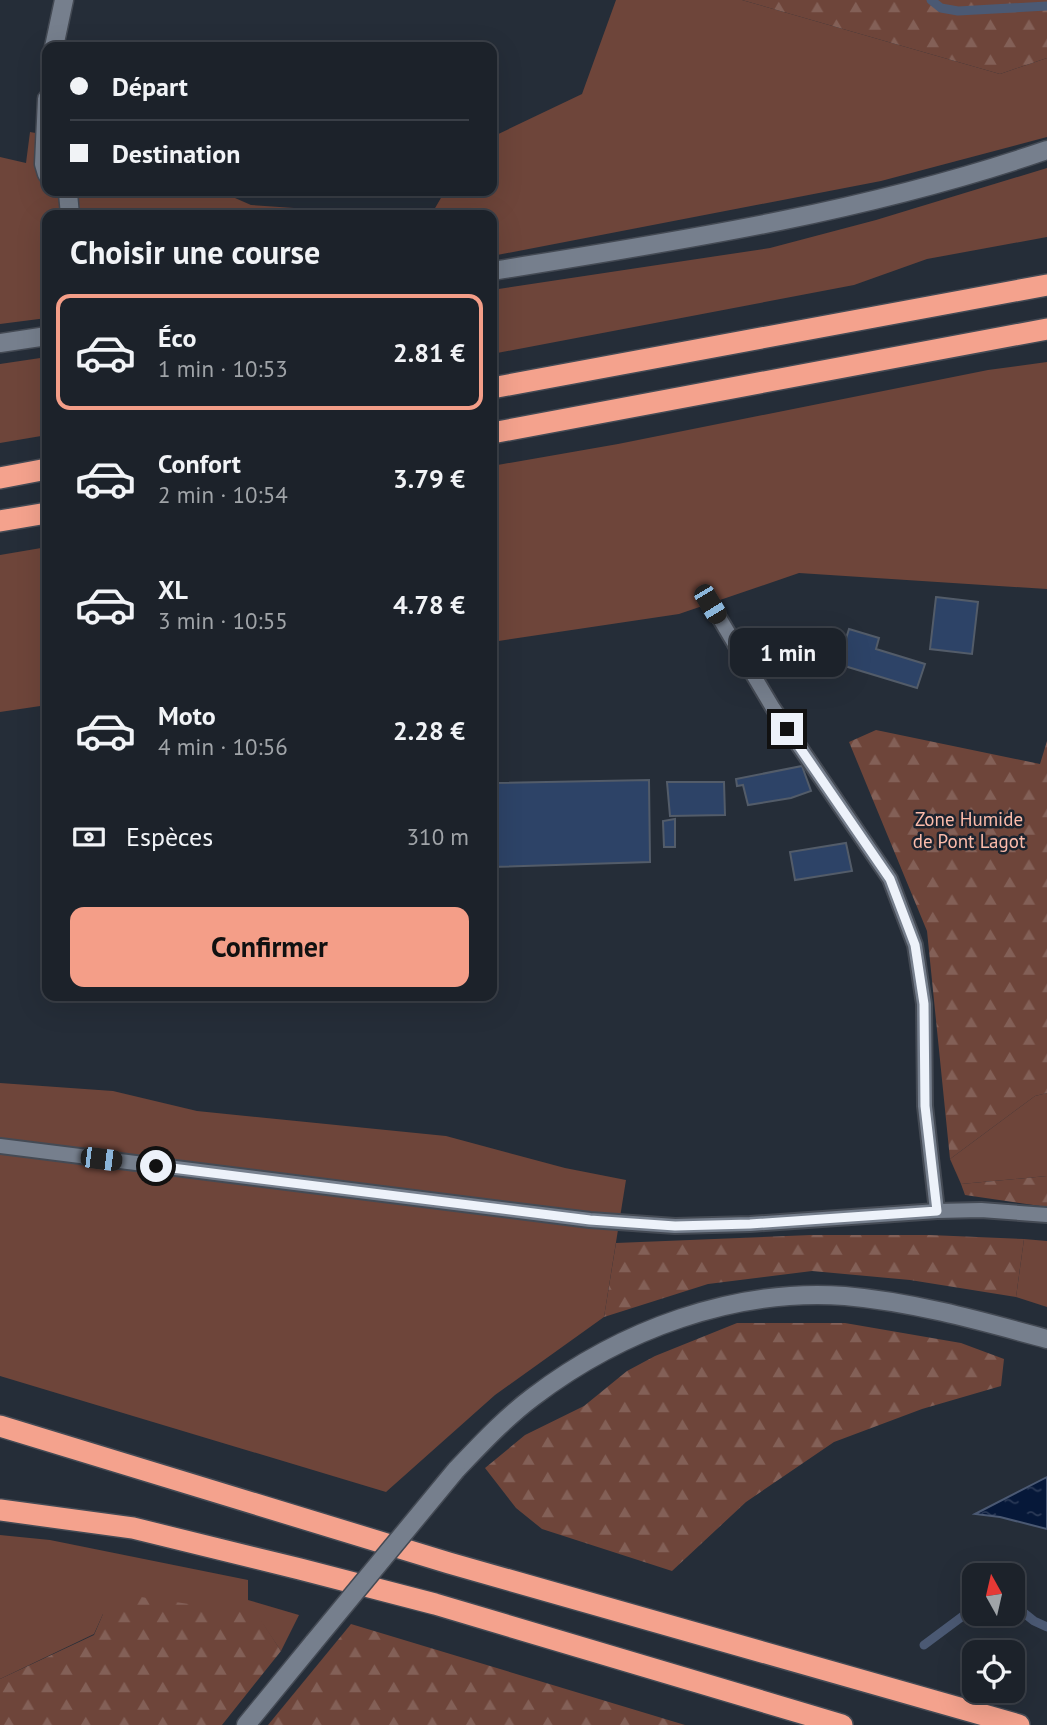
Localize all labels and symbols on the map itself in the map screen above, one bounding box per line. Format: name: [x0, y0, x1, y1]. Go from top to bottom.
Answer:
car: [691, 581, 730, 627]
callout: 1 min: [729, 628, 845, 676]
route end: [771, 713, 803, 745]
park label: Zone Humide de Pont Lagot: [913, 807, 1026, 853]
car: [79, 1146, 124, 1172]
route start: [140, 1150, 172, 1182]
north arrow: [962, 1563, 1026, 1626]

